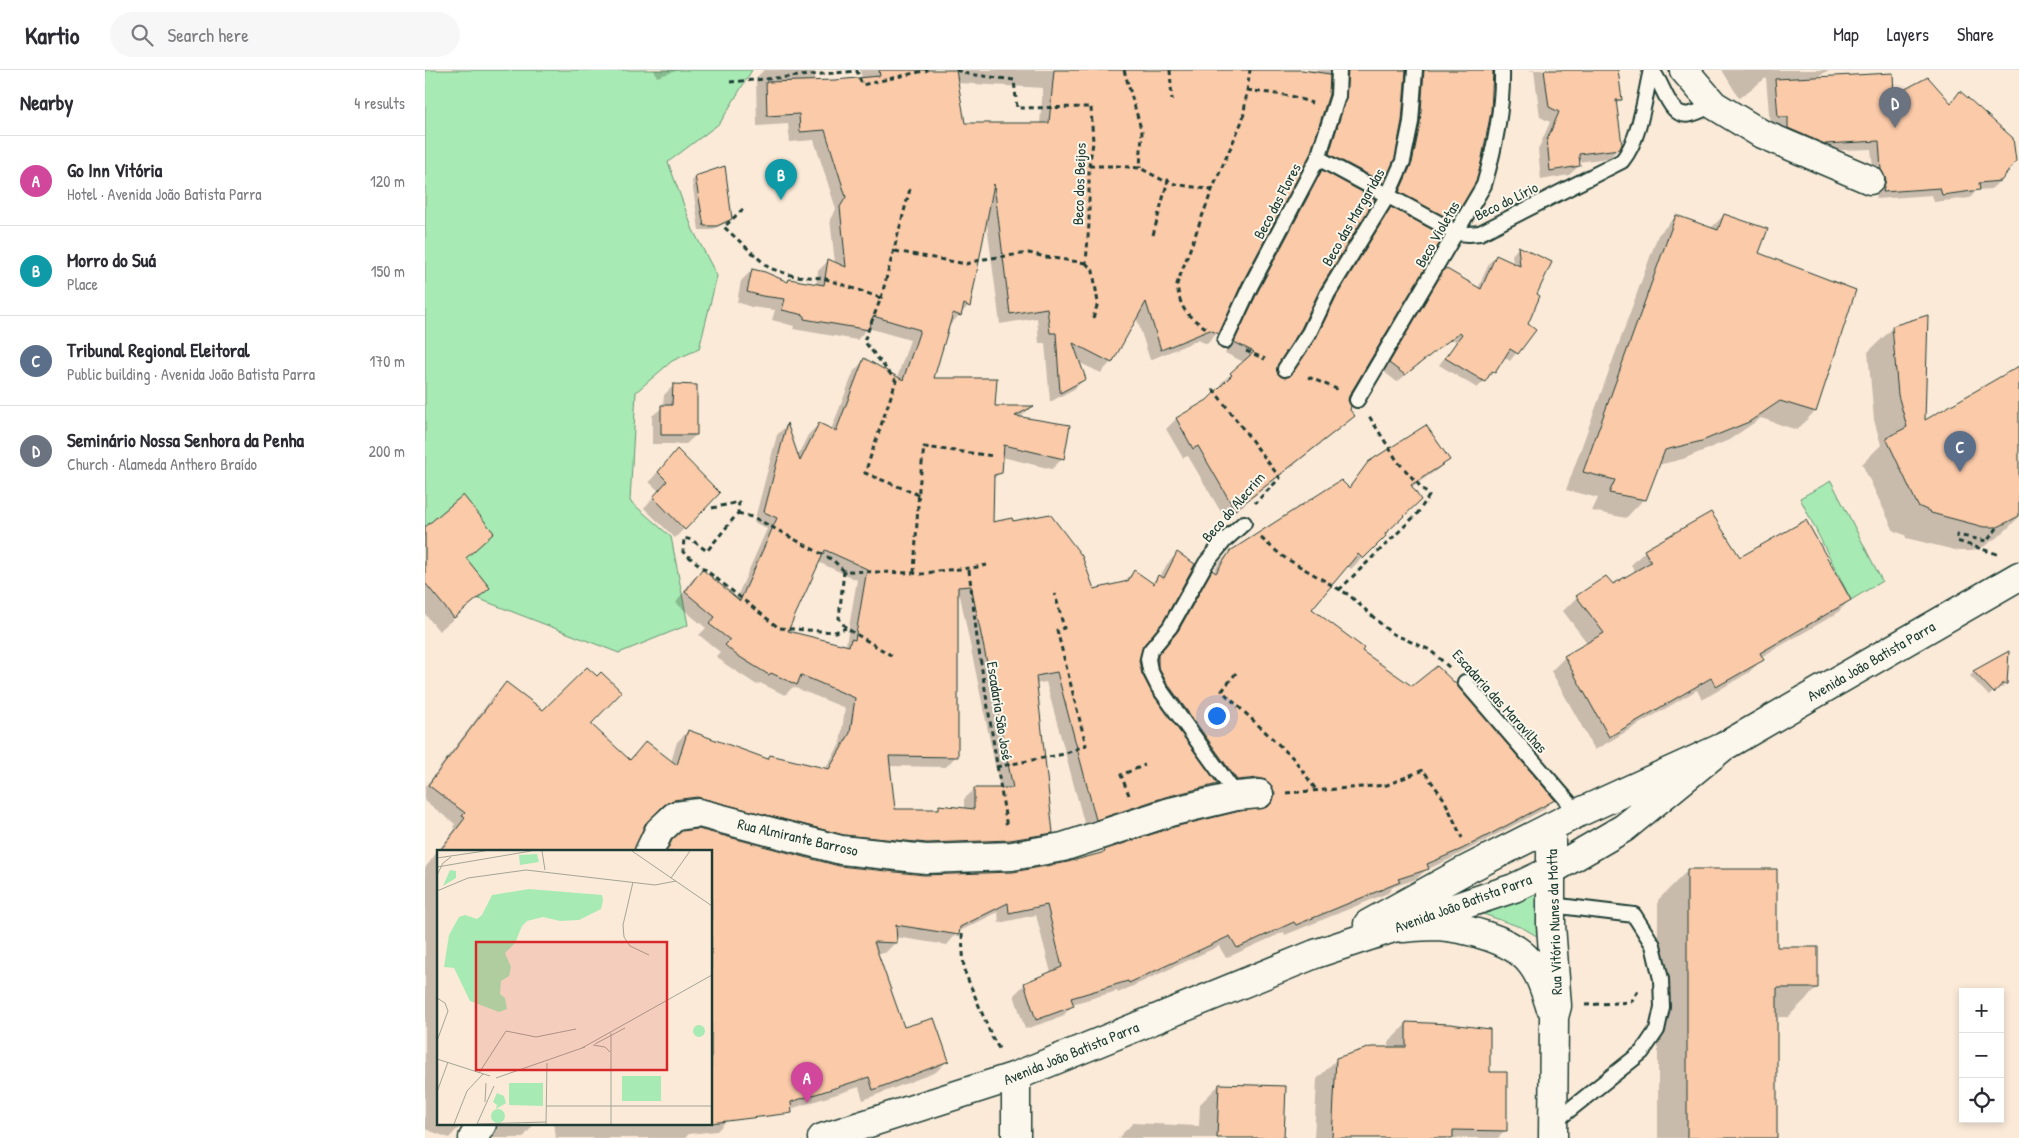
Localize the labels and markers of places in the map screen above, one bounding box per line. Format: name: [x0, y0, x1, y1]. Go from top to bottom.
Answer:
pin: D: [1879, 87, 1911, 128]
pin: B: [765, 159, 797, 200]
pin: C: [1944, 431, 1976, 472]
pin: A: [791, 1062, 823, 1103]

